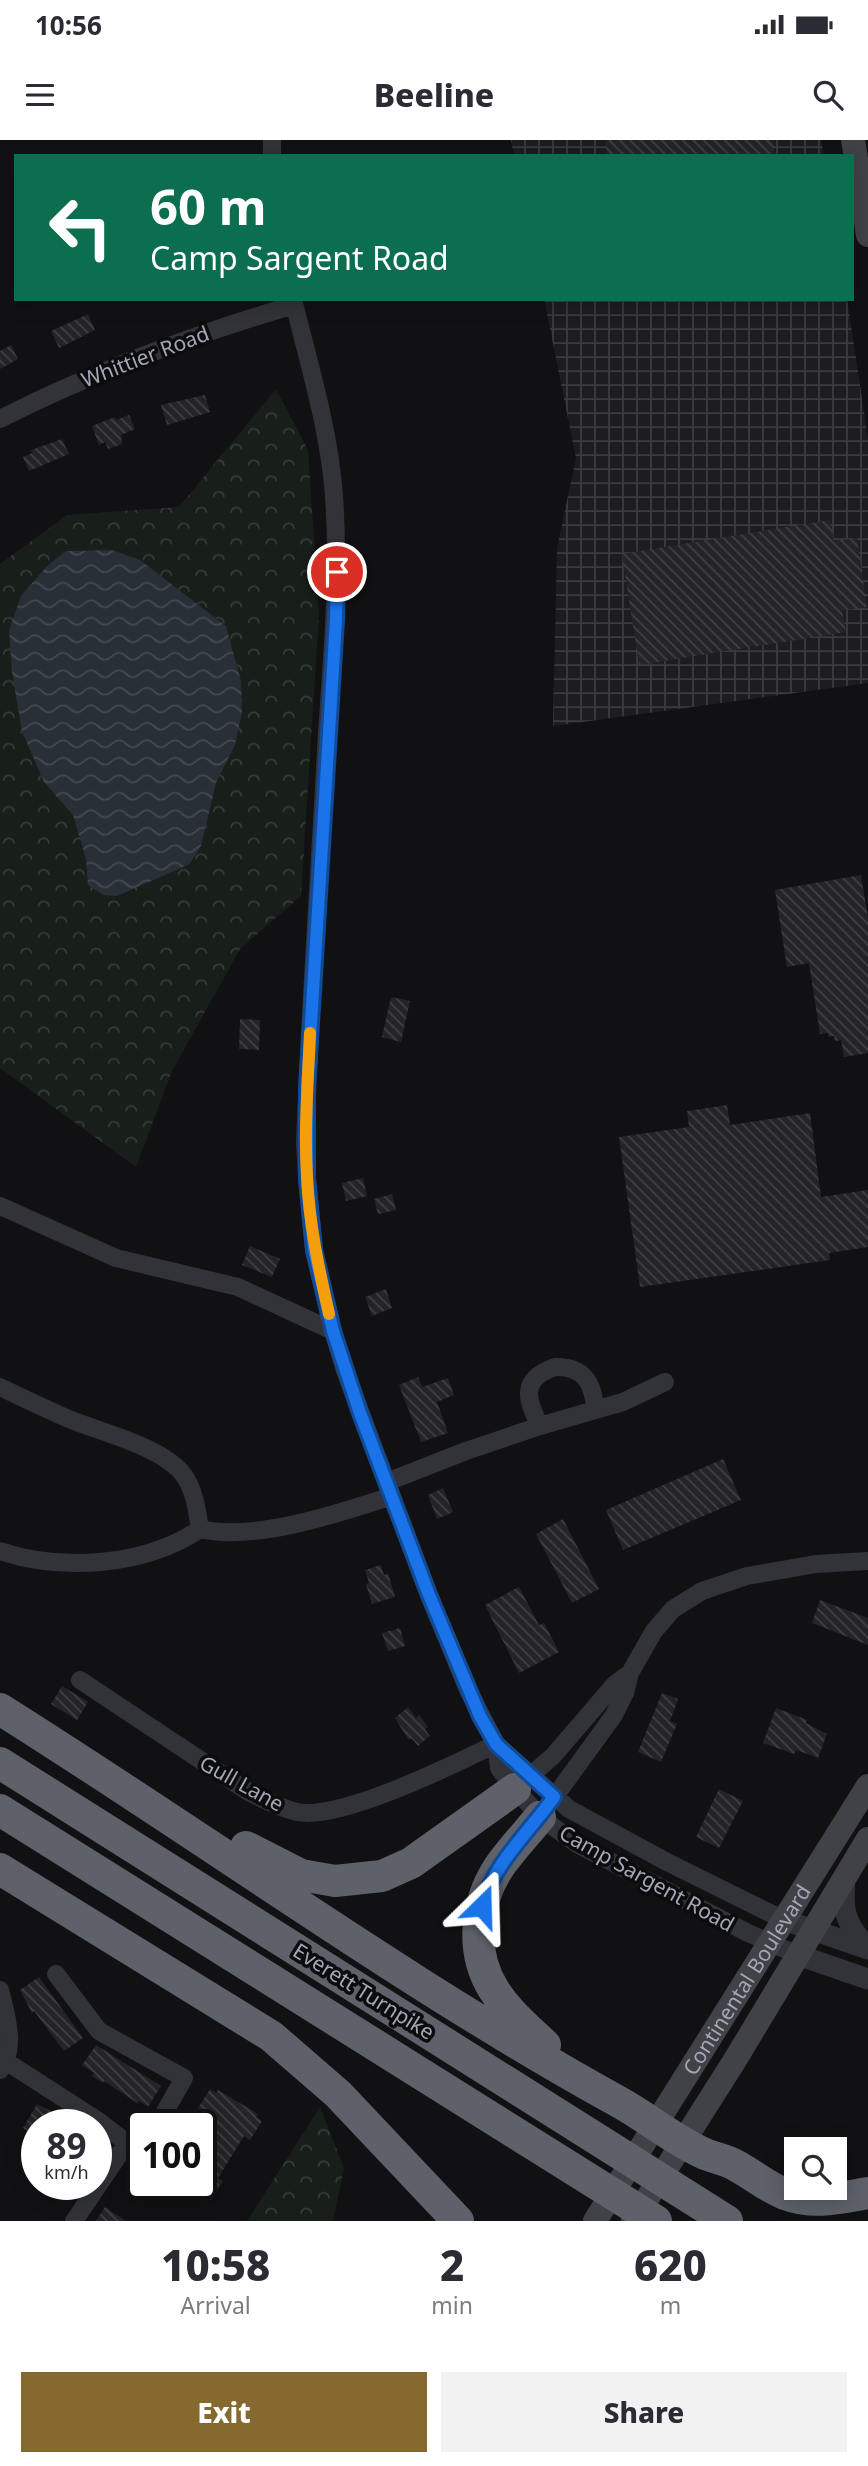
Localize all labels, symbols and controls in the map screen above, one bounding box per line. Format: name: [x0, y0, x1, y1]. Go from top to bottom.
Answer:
text: 10:56: [35, 7, 102, 43]
text: Beeline: [374, 73, 494, 116]
icon: menu: [21, 76, 59, 114]
icon: search: [809, 76, 847, 114]
text: 60 m: [150, 173, 267, 239]
icon: left: [35, 182, 126, 273]
text: Camp Sargent Road: [150, 236, 449, 279]
street label: Whittier Road: [77, 319, 213, 393]
pin: [307, 542, 367, 602]
icon: arrive: [318, 553, 356, 591]
street label: Gull Lane: [195, 1748, 289, 1818]
street label: Camp Sargent Road: [554, 1818, 740, 1938]
position arrow: [445, 1869, 519, 1943]
street label: Continental Boulevard: [676, 1879, 817, 2080]
street label: Everett Turnpike: [288, 1936, 440, 2046]
speed limit sign: 100: [126, 2109, 217, 2200]
text: 89: [46, 2122, 87, 2169]
map controls: [784, 2137, 847, 2200]
button: search: [784, 2137, 847, 2200]
text: km/h: [44, 2160, 89, 2184]
text: 10:58: [161, 2236, 270, 2293]
text: 2: [440, 2236, 464, 2293]
text: 620: [634, 2236, 707, 2293]
text: Arrival: [181, 2289, 251, 2321]
text: min: [431, 2289, 473, 2321]
text: m: [660, 2289, 681, 2321]
button: Exit: [21, 2372, 427, 2452]
button: Share: [441, 2372, 847, 2452]

